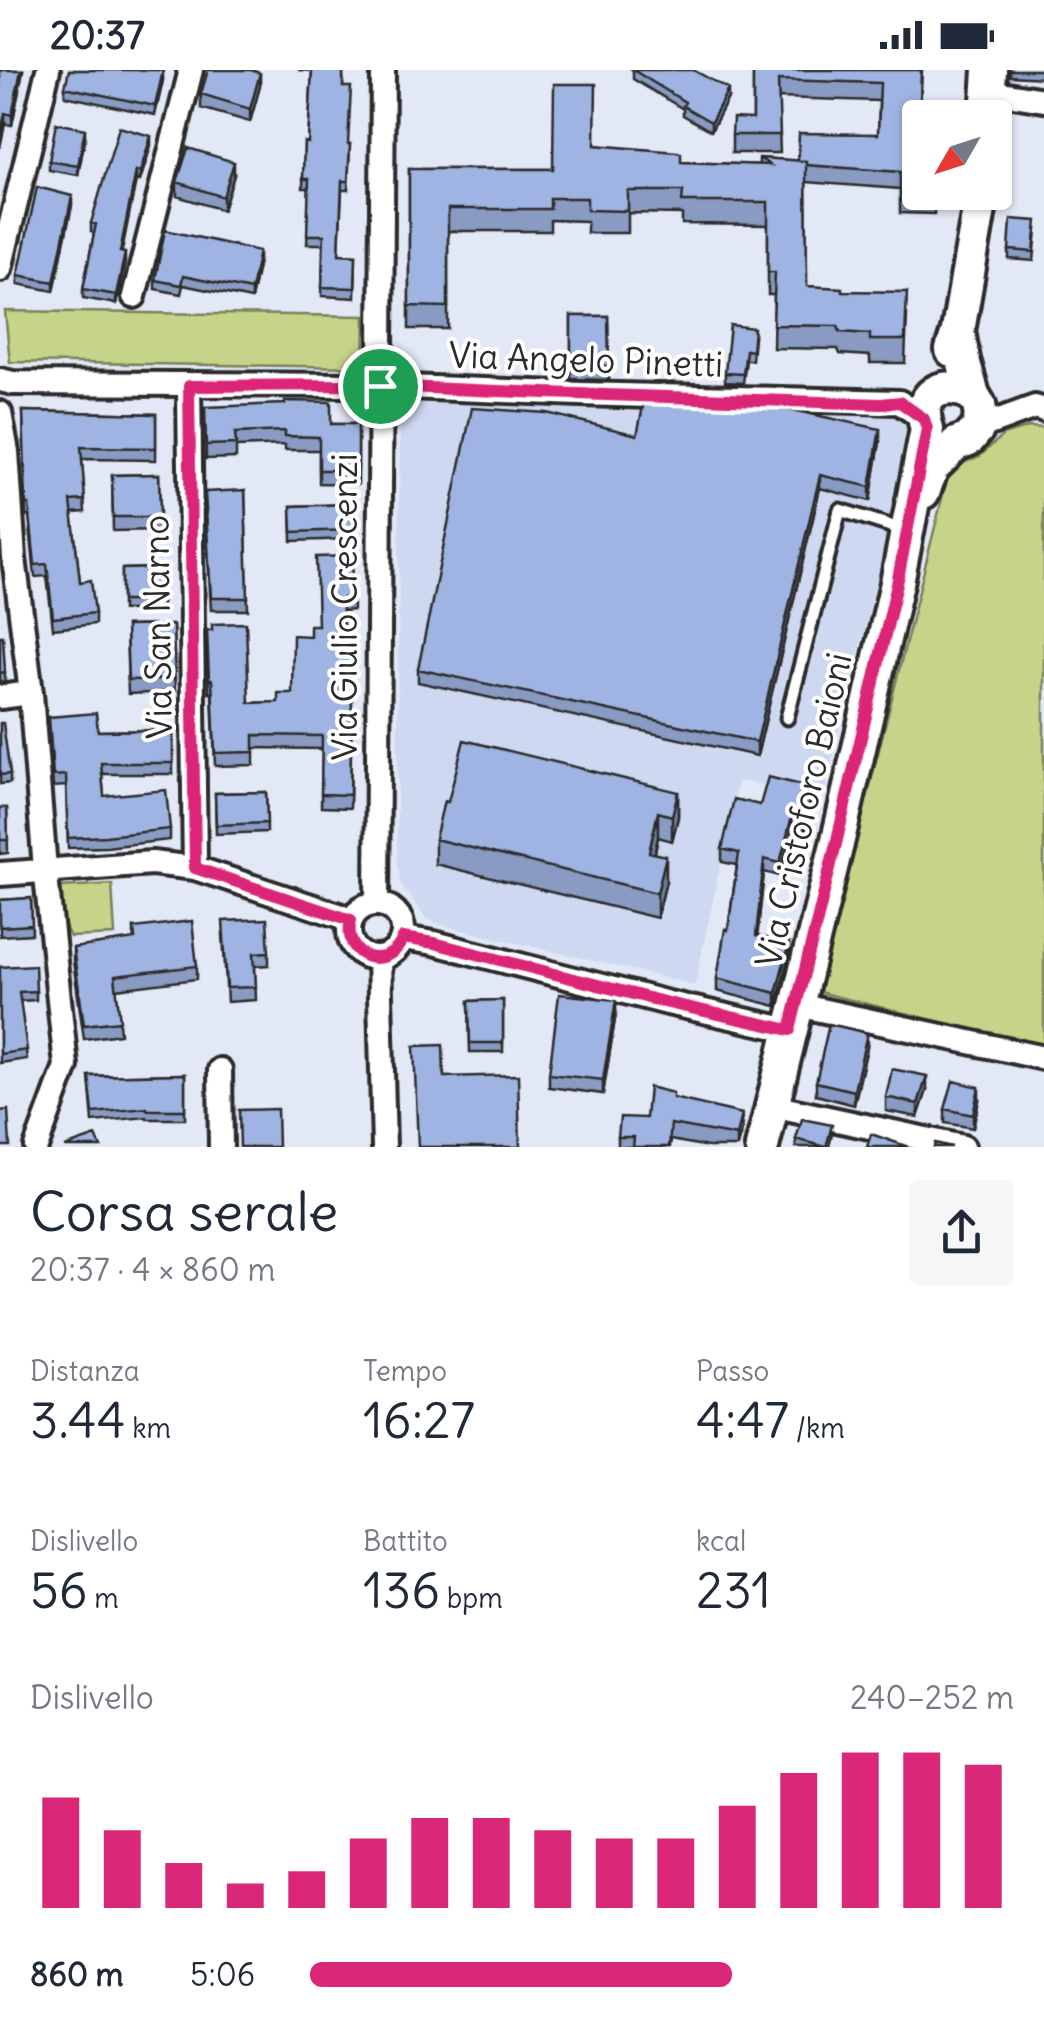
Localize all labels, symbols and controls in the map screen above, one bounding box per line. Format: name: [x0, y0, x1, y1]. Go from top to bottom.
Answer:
text: 20:37: [50, 12, 145, 59]
north arrow: [902, 100, 1012, 210]
map controls: [902, 100, 1012, 210]
street label: Via Angelo Pinetti: [448, 332, 724, 386]
pin: [338, 344, 423, 429]
icon: arrive: [353, 359, 408, 414]
street label: Via Giulio Crescenzi: [322, 454, 366, 761]
street label: Via San Narno: [133, 515, 181, 739]
street label: Via Cristoforo Baioni: [745, 648, 861, 972]
text: Corsa serale: [30, 1177, 338, 1246]
button: share: [909, 1180, 1014, 1285]
text: 20:37 · 4 × 860 m: [30, 1249, 276, 1290]
text: Distanza: [30, 1353, 140, 1389]
text: Tempo: [363, 1353, 447, 1389]
text: Passo: [696, 1353, 769, 1389]
text: 3.44: [30, 1389, 126, 1452]
text: 16:27: [363, 1389, 475, 1452]
text: 4:47: [696, 1389, 789, 1452]
text: km: [126, 1410, 171, 1446]
text: /km: [789, 1410, 845, 1446]
text: Dislivello: [30, 1523, 138, 1559]
text: Battito: [363, 1523, 448, 1559]
text: kcal: [696, 1523, 746, 1559]
text: 56: [30, 1559, 88, 1622]
text: 136: [363, 1559, 440, 1622]
text: 231: [696, 1559, 771, 1622]
text: m: [88, 1580, 119, 1616]
text: bpm: [440, 1580, 503, 1616]
text: Dislivello: [30, 1677, 154, 1718]
text: 240–252 m: [850, 1677, 1014, 1718]
text: 860 m: [30, 1954, 124, 1995]
text: 5:06: [190, 1954, 255, 1995]

